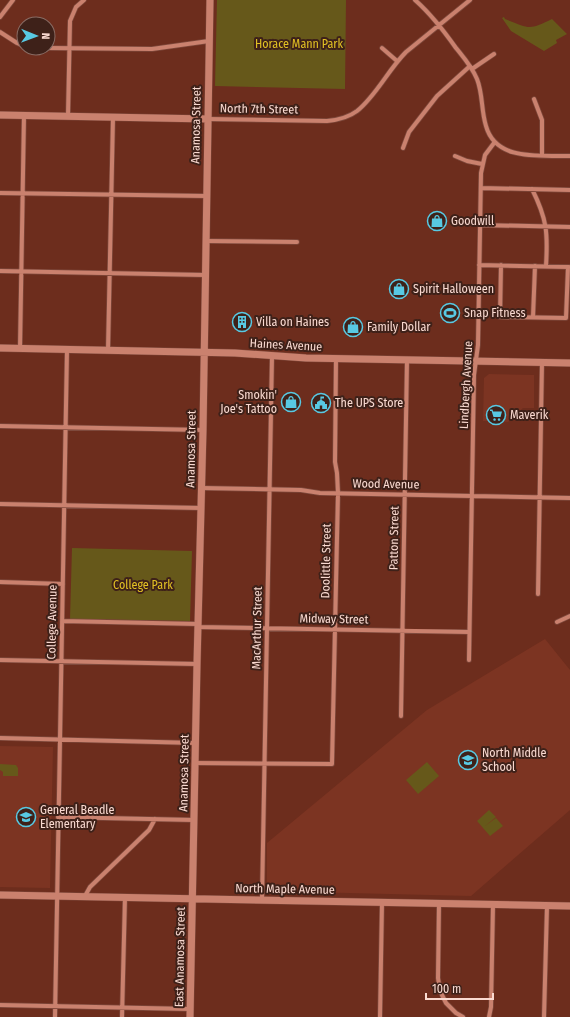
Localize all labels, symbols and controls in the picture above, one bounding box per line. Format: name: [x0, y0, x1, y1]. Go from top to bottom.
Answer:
north arrow: [16, 16, 56, 56]
text: N: [39, 33, 52, 40]
park label: Horace Mann Park: [255, 37, 343, 51]
street label: Anamosa Street: [188, 86, 204, 164]
street label: North 7th Street: [220, 101, 298, 117]
shop icon: Goodwill: [426, 210, 448, 232]
place label: Goodwill: [451, 214, 494, 228]
shop icon: Spirit Halloween: [388, 278, 410, 300]
place label: Spirit Halloween: [413, 282, 494, 296]
sports icon: Snap Fitness: [439, 302, 461, 324]
place label: Snap Fitness: [464, 306, 526, 320]
building icon: Villa on Haines: [231, 311, 253, 333]
place label: Villa on Haines: [256, 315, 329, 329]
shop icon: Family Dollar: [342, 316, 364, 338]
place label: Family Dollar: [367, 320, 431, 334]
street label: Haines Avenue: [249, 336, 323, 354]
street label: Lindbergh Avenue: [457, 340, 475, 429]
place label: Smokin' Joe's Tattoo: [220, 388, 277, 416]
shop icon: Smokin' Joe's Tattoo: [280, 391, 302, 413]
public building icon: The UPS Store: [310, 392, 332, 414]
place label: The UPS Store: [335, 396, 403, 410]
supermarket icon: Maverik: [485, 404, 507, 426]
place label: Maverik: [510, 408, 549, 422]
street label: Anamosa Street: [183, 410, 199, 488]
street label: Wood Avenue: [352, 476, 420, 492]
street label: Patton Street: [386, 506, 402, 570]
street label: Doolittle Street: [318, 523, 334, 599]
park label: College Park: [113, 578, 173, 592]
street label: College Avenue: [44, 585, 60, 659]
street label: MacArthur Street: [249, 586, 265, 670]
street label: Midway Street: [299, 611, 369, 627]
street label: Anamosa Street: [176, 734, 192, 812]
place label: North Middle School: [482, 746, 546, 774]
school or university icon: North Middle School: [457, 749, 479, 771]
place label: General Beadle Elementary: [40, 803, 114, 831]
school or university icon: General Beadle Elementary: [15, 806, 37, 828]
street label: North Maple Avenue: [235, 881, 335, 897]
street label: East Anamosa Street: [172, 907, 188, 1007]
scale bar: [426, 975, 493, 1001]
text: 100 m: [432, 982, 461, 996]

